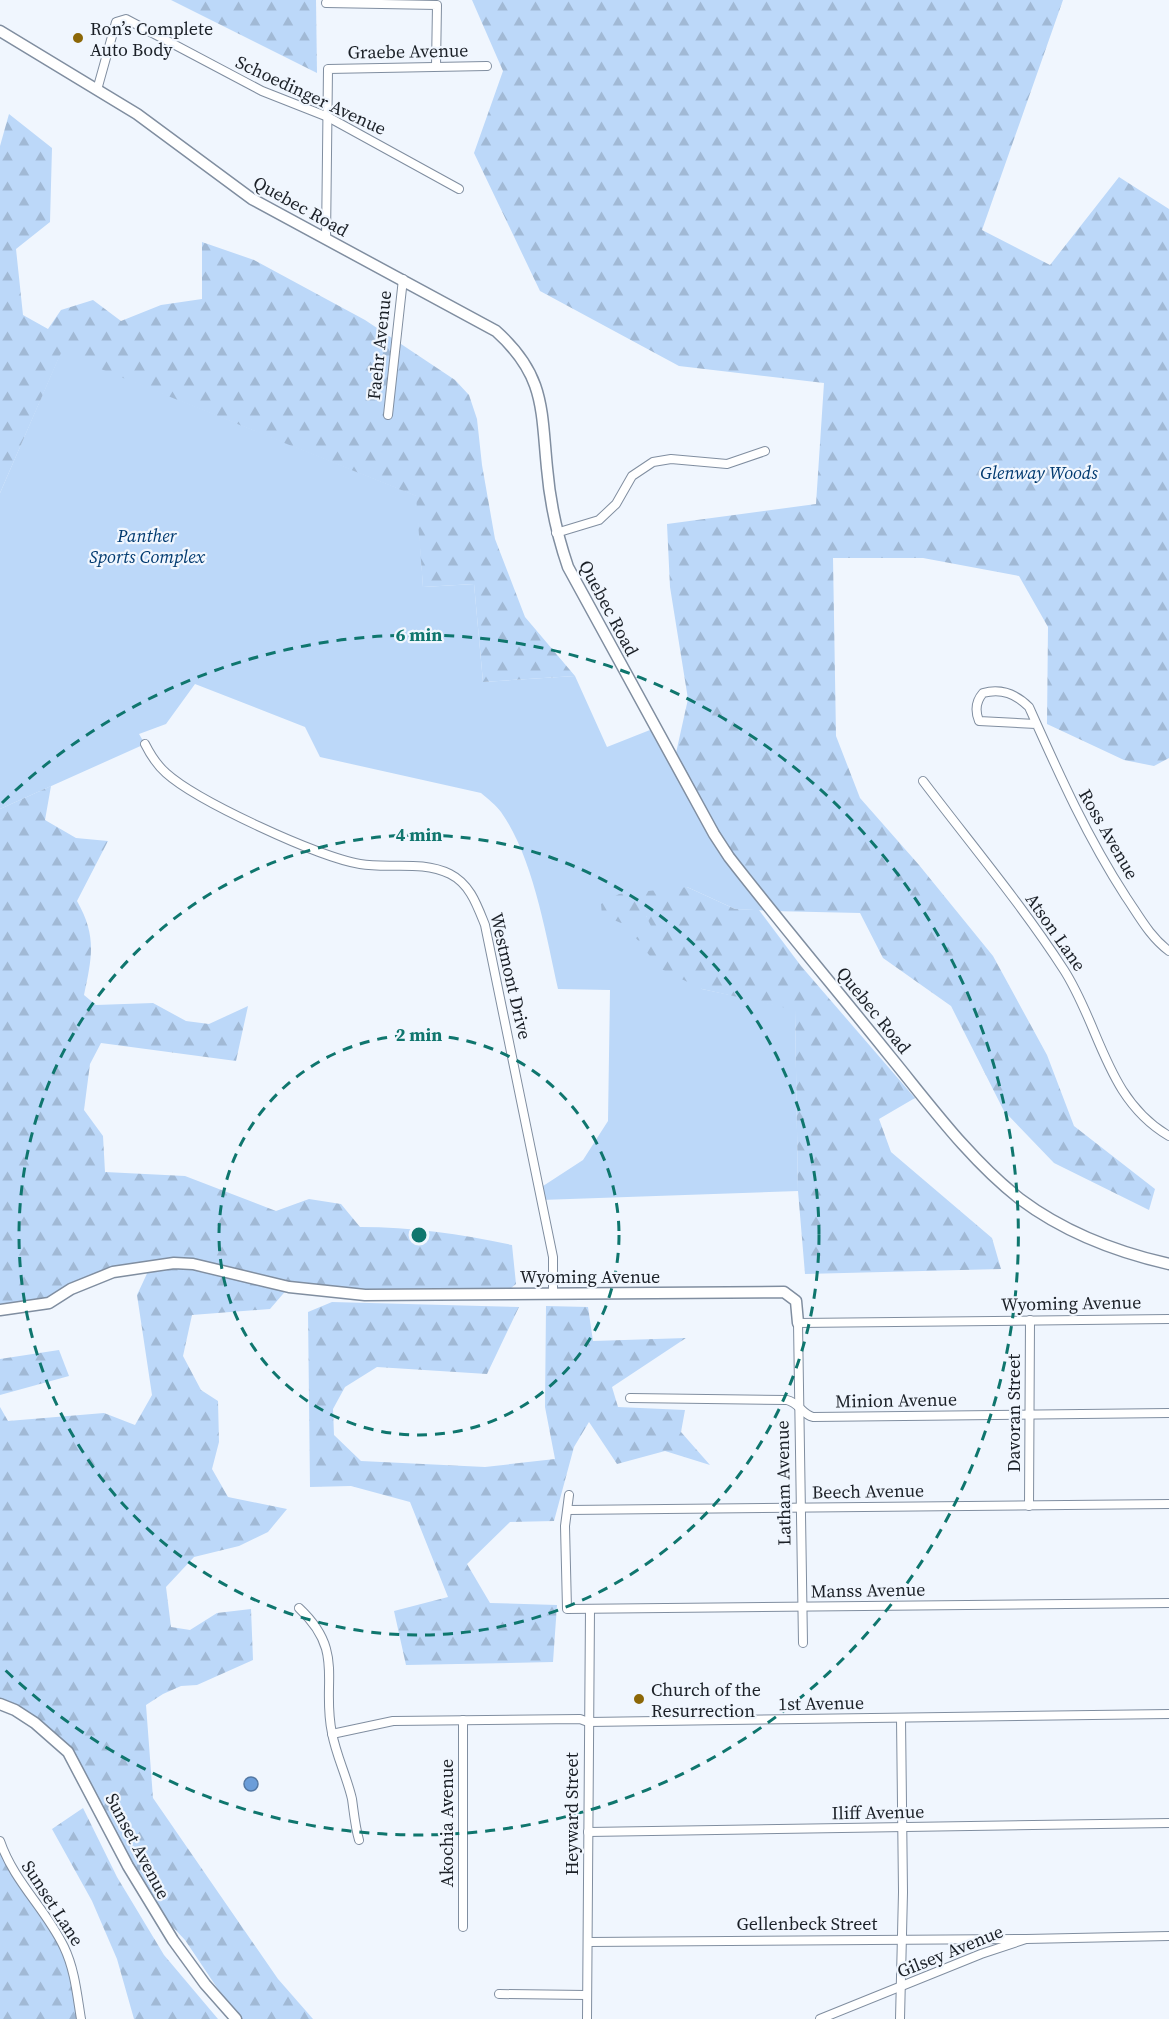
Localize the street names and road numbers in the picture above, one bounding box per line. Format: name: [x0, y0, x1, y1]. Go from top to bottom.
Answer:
street label: Graebe Avenue: [347, 37, 469, 65]
street label: Schoedinger Avenue: [232, 49, 390, 141]
street label: Quebec Road: [249, 170, 353, 242]
street label: Faehr Avenue: [361, 289, 397, 401]
street label: Quebec Road: [573, 556, 645, 660]
street label: Ross Avenue: [1073, 784, 1145, 884]
street label: Atson Lane: [1020, 888, 1092, 976]
street label: Westmont Drive: [484, 910, 538, 1042]
street label: Quebec Road: [831, 961, 917, 1059]
street label: Wyoming Avenue: [520, 1264, 660, 1289]
street label: Wyoming Avenue: [1001, 1289, 1141, 1317]
street label: Davoran Street: [1001, 1354, 1026, 1472]
street label: Minion Avenue: [835, 1386, 957, 1414]
street label: Latham Avenue: [769, 1420, 797, 1546]
street label: Beech Avenue: [812, 1478, 924, 1504]
street label: Manss Avenue: [810, 1577, 926, 1603]
street label: 1st Avenue: [778, 1690, 864, 1716]
street label: Heyward Street: [559, 1752, 584, 1876]
street label: Akochia Avenue: [434, 1759, 459, 1887]
street label: Sunset Avenue: [100, 1789, 176, 1903]
street label: Iliff Avenue: [832, 1799, 924, 1825]
street label: Sunset Lane: [16, 1855, 90, 1951]
street label: Gellenbeck Street: [737, 1911, 878, 1936]
street label: Gilsey Avenue: [893, 1918, 1007, 1984]

